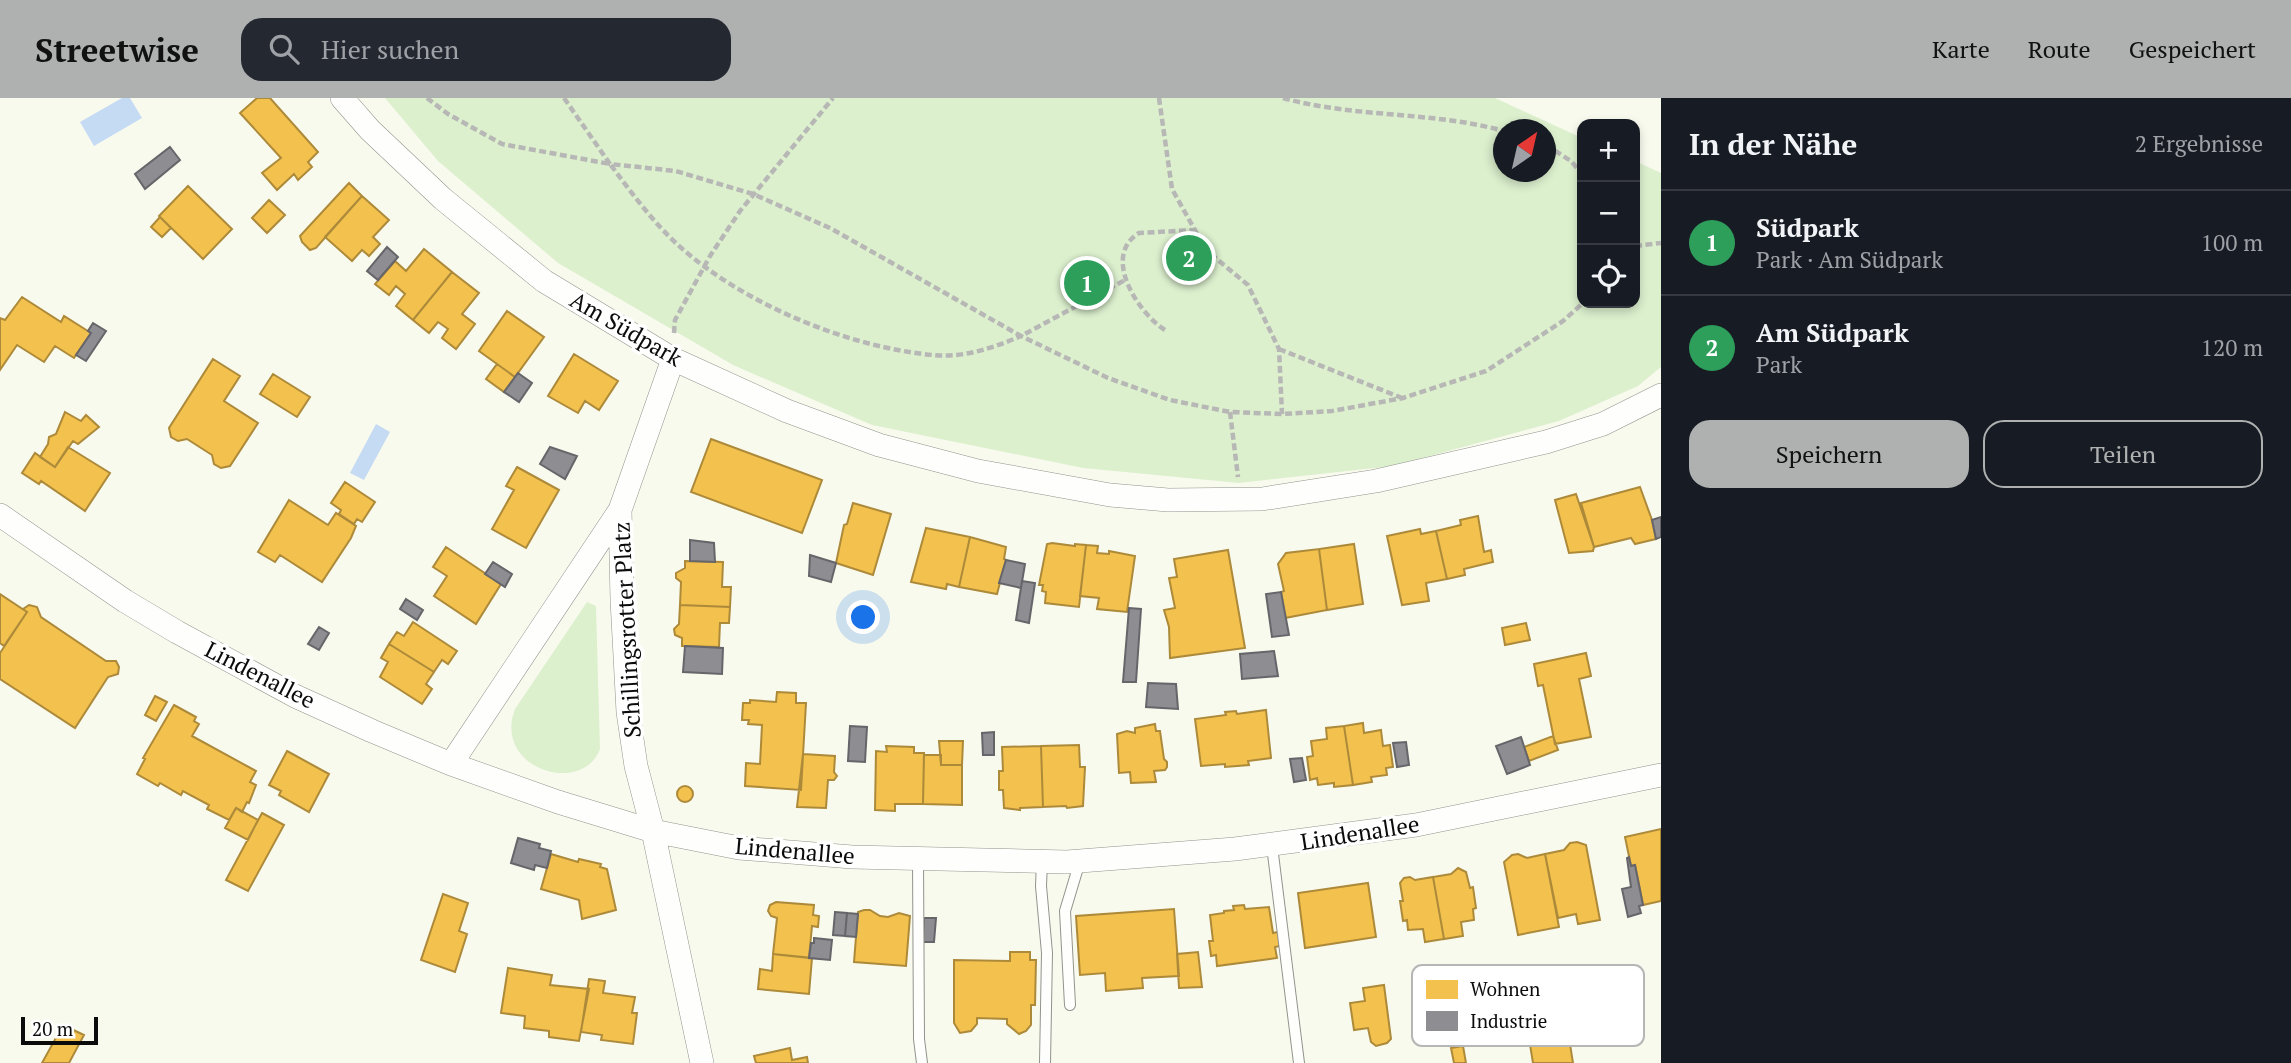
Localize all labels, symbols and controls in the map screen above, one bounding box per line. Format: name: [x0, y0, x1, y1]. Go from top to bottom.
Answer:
search box: [241, 18, 731, 81]
text: Streetwise: [35, 28, 199, 71]
icon: search: [265, 30, 303, 68]
text: Hier suchen: [321, 32, 459, 66]
text: Karte: [1932, 33, 1990, 65]
text: Route: [2028, 33, 2091, 65]
text: Gespeichert: [2129, 33, 2256, 65]
north arrow: [1493, 119, 1556, 182]
map controls: [1577, 119, 1640, 308]
button: +: [1577, 119, 1640, 182]
text: In der Nähe: [1689, 124, 1857, 164]
text: 2 Ergebnisse: [2135, 128, 2263, 159]
button: −: [1577, 182, 1640, 245]
text: Südpark: [1756, 210, 1859, 244]
text: 1: [1706, 227, 1719, 258]
text: 100 m: [2201, 227, 2263, 258]
pin: 2: [1166, 232, 1212, 284]
text: Park · Am Südpark: [1756, 244, 1943, 275]
button: locate: [1577, 245, 1640, 308]
pin: 1: [1064, 257, 1110, 309]
street label: Am Südpark: [564, 284, 688, 373]
text: Am Südpark: [1756, 315, 1909, 349]
text: 2: [1706, 332, 1719, 363]
text: 120 m: [2201, 332, 2263, 363]
text: Park: [1756, 349, 1802, 380]
button: Speichern: [1689, 420, 1969, 488]
button: Teilen: [1983, 420, 2263, 488]
street label: Schillingsrotter Platz: [605, 521, 648, 739]
your location: [846, 600, 880, 634]
street label: Lindenallee: [200, 634, 321, 716]
street label: Lindenallee: [1298, 808, 1422, 857]
street label: Lindenallee: [734, 830, 856, 871]
legend: [1412, 965, 1644, 1046]
text: Wohnen: [1470, 976, 1540, 1001]
text: Industrie: [1470, 1008, 1547, 1033]
scale bar: [21, 1014, 98, 1046]
text: 20 m: [32, 1016, 73, 1041]

